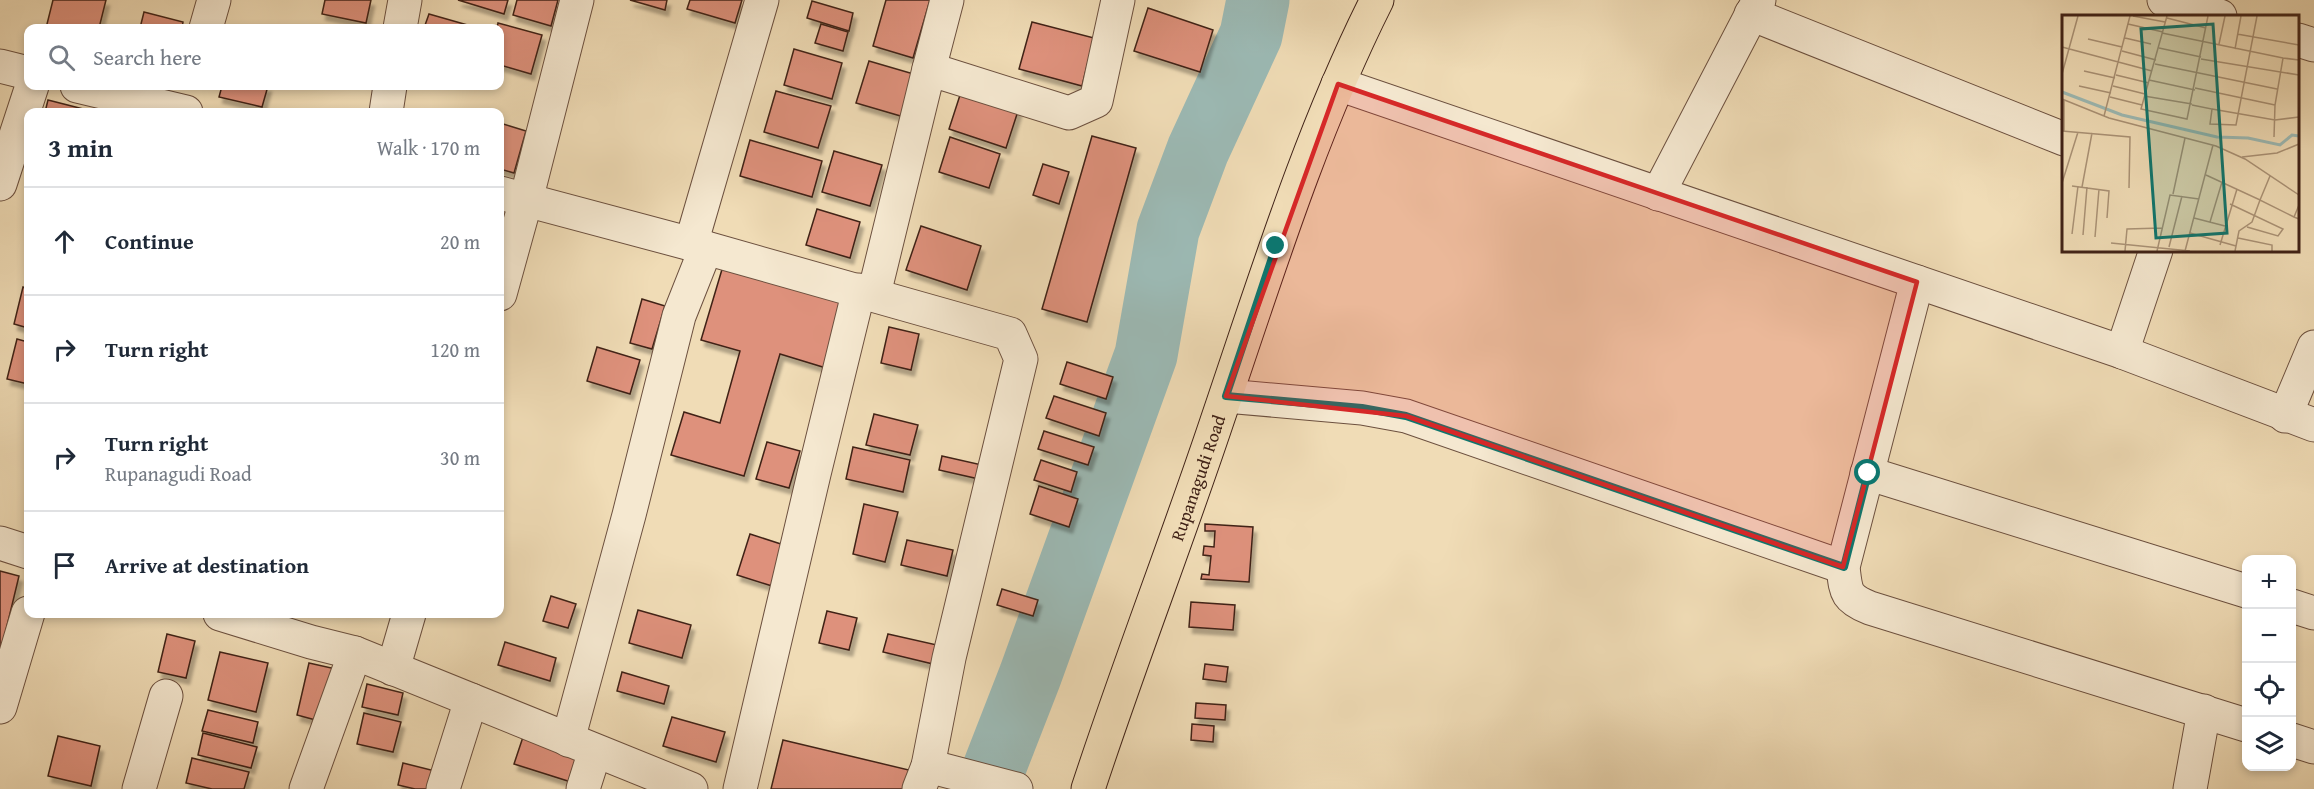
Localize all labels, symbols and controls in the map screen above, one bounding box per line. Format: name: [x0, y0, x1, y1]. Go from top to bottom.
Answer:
inset map: [2062, 15, 2299, 252]
search box: [24, 24, 504, 90]
icon: search: [45, 41, 78, 74]
text: Search here: [93, 41, 202, 73]
text: 3 min: [48, 128, 113, 167]
text: Walk · 170 m: [377, 133, 480, 162]
icon: ahead: [48, 225, 81, 258]
text: Continue: [105, 225, 194, 257]
text: 20 m: [440, 227, 480, 256]
route end: [1262, 232, 1288, 258]
icon: right: [48, 333, 81, 366]
text: Turn right: [105, 333, 208, 365]
text: 120 m: [430, 335, 480, 364]
street label: Rupanagudi Road: [1163, 411, 1232, 545]
text: Turn right: [105, 427, 208, 459]
icon: right: [48, 441, 81, 474]
text: 30 m: [440, 443, 480, 472]
text: Rupanagudi Road: [105, 459, 252, 488]
route start: [1854, 459, 1880, 485]
icon: arrive: [48, 549, 81, 582]
text: Arrive at destination: [105, 549, 309, 581]
map controls: [2242, 555, 2296, 771]
button: +: [2242, 555, 2296, 609]
button: −: [2242, 609, 2296, 663]
button: locate: [2242, 663, 2296, 717]
button: layers: [2242, 717, 2296, 771]

